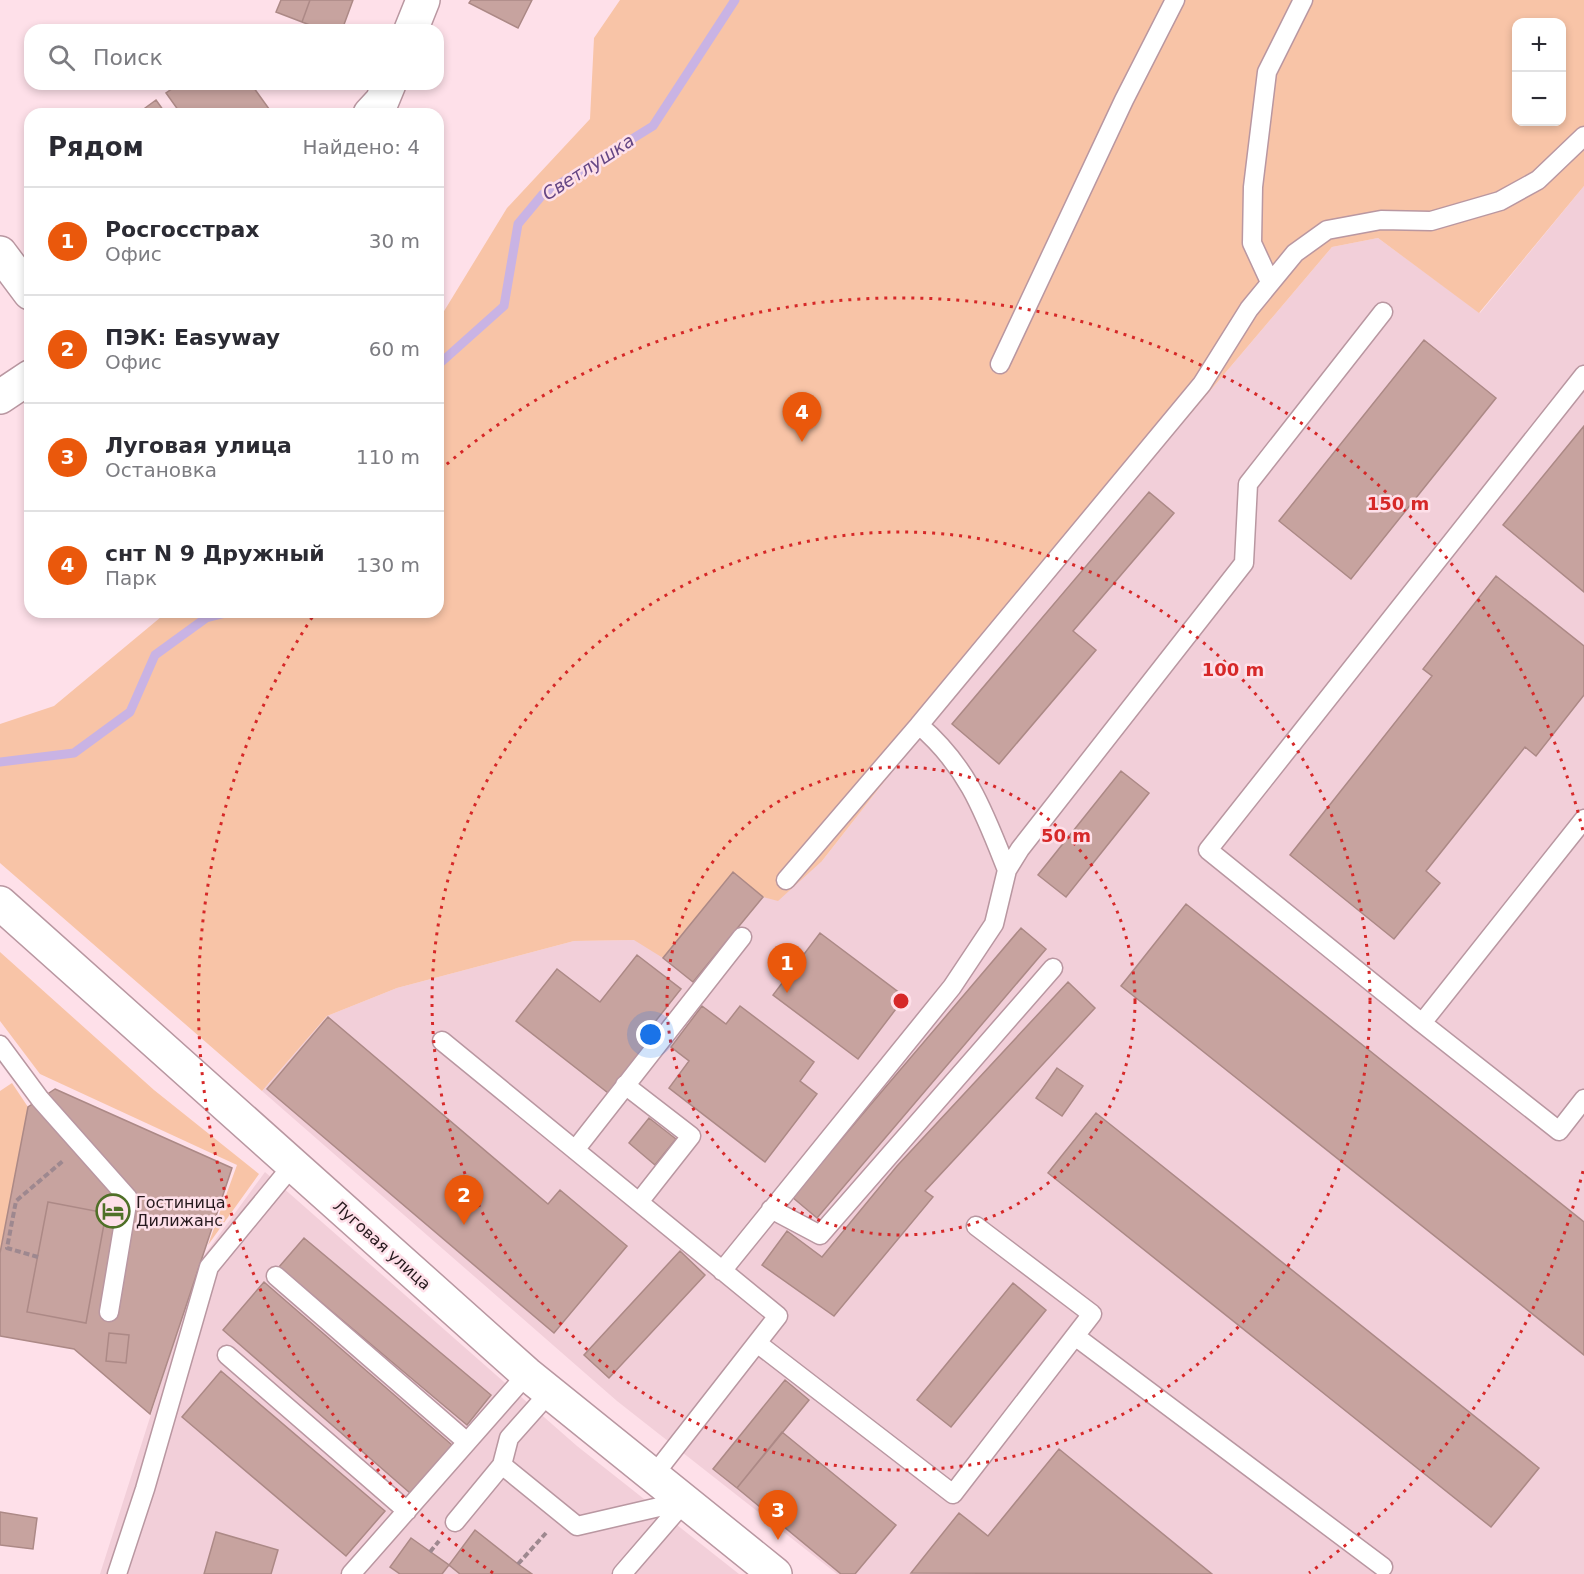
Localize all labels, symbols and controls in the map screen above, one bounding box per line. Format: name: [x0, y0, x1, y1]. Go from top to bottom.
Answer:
map controls: [1512, 18, 1566, 126]
button: +: [1512, 18, 1566, 72]
search box: [24, 24, 444, 90]
icon: search: [45, 41, 78, 74]
text: Поиск: [93, 45, 163, 70]
button: −: [1512, 72, 1566, 126]
water label: Светлушка: [538, 130, 638, 204]
text: Рядом: [48, 132, 144, 162]
text: Найдено: 4: [302, 135, 420, 159]
text: Росгосстрах: [105, 217, 260, 242]
text: 1: [61, 229, 74, 253]
text: 30 m: [369, 229, 420, 253]
text: Офис: [105, 242, 162, 266]
text: ПЭК: Easyway: [105, 325, 280, 350]
text: 2: [61, 337, 74, 361]
text: 60 m: [369, 337, 420, 361]
text: Офис: [105, 350, 162, 374]
pin: 4: [782, 392, 822, 442]
text: Луговая улица: [105, 433, 292, 458]
text: 3: [61, 445, 74, 469]
text: 110 m: [356, 445, 420, 469]
text: Остановка: [105, 458, 217, 482]
text: 150 m: [1367, 493, 1429, 514]
text: снт N 9 Дружный: [105, 541, 325, 566]
text: 4: [61, 553, 74, 577]
text: 130 m: [356, 553, 420, 577]
text: Парк: [105, 566, 157, 590]
text: 100 m: [1202, 659, 1264, 680]
text: 50 m: [1041, 825, 1091, 846]
pin: 1: [768, 944, 806, 993]
centre of rings: [891, 991, 911, 1011]
your location: [636, 1020, 665, 1049]
pin: 2: [444, 1176, 484, 1225]
hotel icon: Гостиница Дилижанс: [95, 1193, 131, 1229]
place label: Гостиница Дилижанс: [136, 1193, 226, 1230]
street label: Луговая улица: [329, 1196, 435, 1294]
pin: 3: [758, 1490, 798, 1540]

